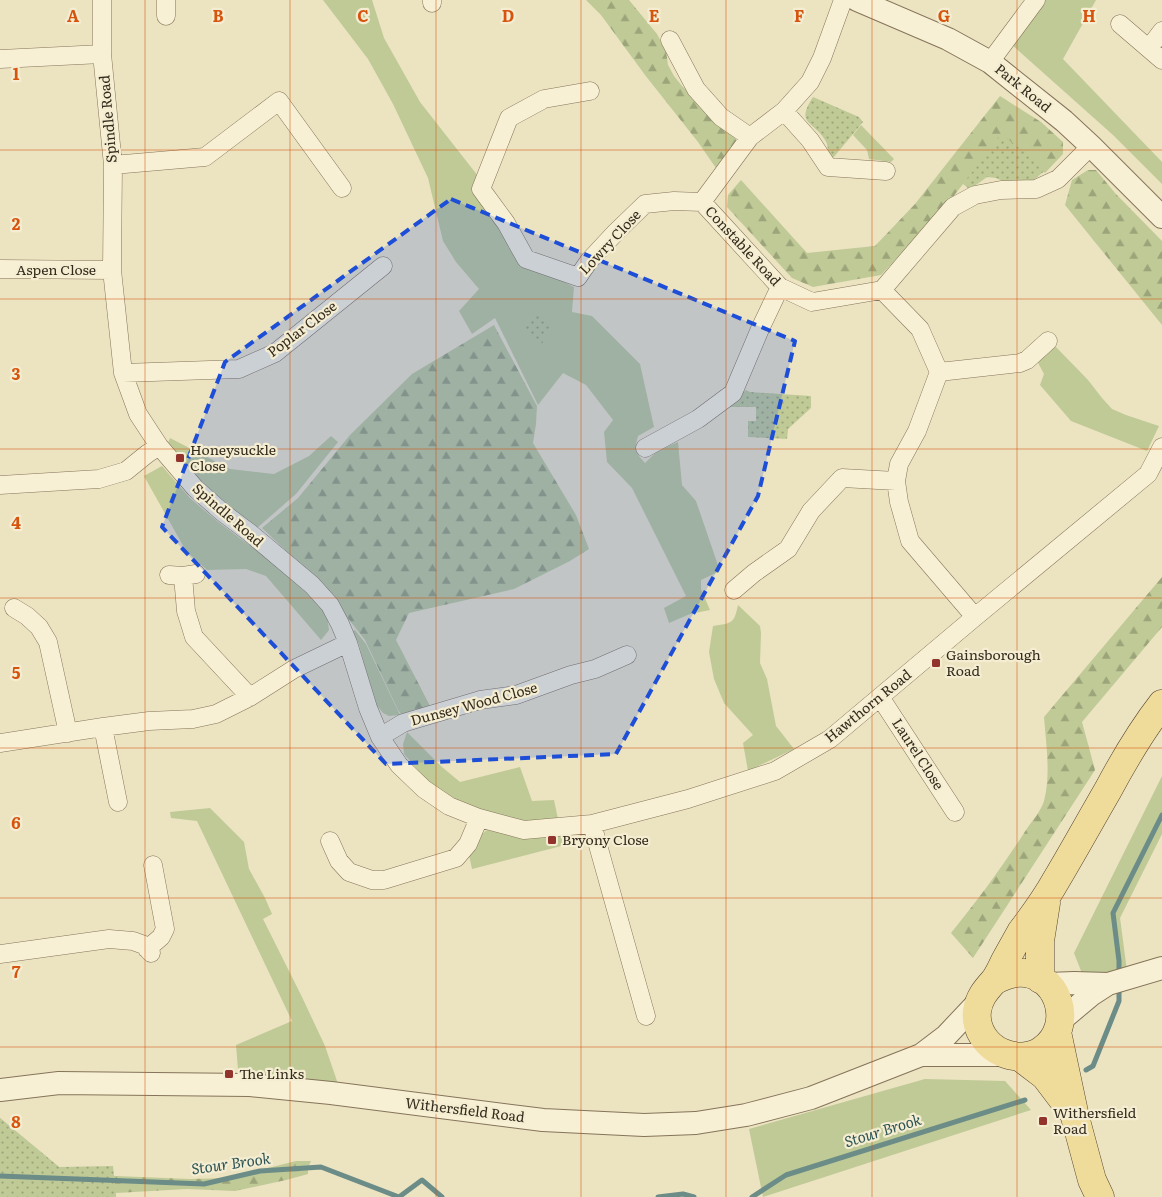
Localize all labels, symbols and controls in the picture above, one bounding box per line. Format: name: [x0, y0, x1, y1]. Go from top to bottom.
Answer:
text: A: [67, 3, 79, 27]
text: B: [212, 3, 224, 27]
text: C: [357, 3, 369, 27]
text: D: [502, 3, 514, 27]
text: E: [649, 3, 660, 27]
text: F: [794, 3, 804, 27]
text: G: [938, 3, 950, 27]
text: H: [1082, 3, 1096, 27]
street label: Park Road: [991, 58, 1056, 116]
text: 1: [13, 61, 20, 85]
street label: Spindle Road: [93, 74, 121, 164]
street label: Constable Road: [701, 201, 786, 290]
street label: Lowry Close: [574, 204, 645, 278]
text: 2: [12, 211, 21, 235]
street label: Aspen Close: [16, 259, 96, 279]
street label: Poplar Close: [263, 295, 340, 361]
text: 3: [12, 361, 21, 385]
place label: Honeysuckle Close: [190, 439, 276, 475]
marker: Honeysuckle Close: [174, 452, 186, 464]
street label: Spindle Road: [189, 478, 269, 551]
text: 4: [11, 510, 21, 534]
place label: Gainsborough Road: [946, 644, 1041, 680]
marker: Gainsborough Road: [930, 657, 942, 669]
text: 5: [12, 660, 21, 684]
street label: Hawthorn Road: [820, 664, 915, 746]
street label: Dunsey Wood Close: [408, 676, 539, 730]
street label: Laurel Close: [888, 714, 950, 793]
text: 6: [11, 810, 21, 834]
place label: Bryony Close: [562, 829, 649, 849]
marker: Bryony Close: [546, 834, 558, 846]
text: 7: [12, 959, 21, 983]
place label: The Links: [239, 1063, 304, 1083]
marker: The Links: [223, 1068, 235, 1080]
street label: Withersfield Road: [404, 1092, 526, 1126]
place label: Withersfield Road: [1053, 1102, 1137, 1138]
water label: Stour Brook: [841, 1107, 925, 1152]
text: 8: [11, 1109, 21, 1133]
marker: Withersfield Road: [1037, 1115, 1049, 1127]
water label: Stour Brook: [190, 1145, 273, 1179]

